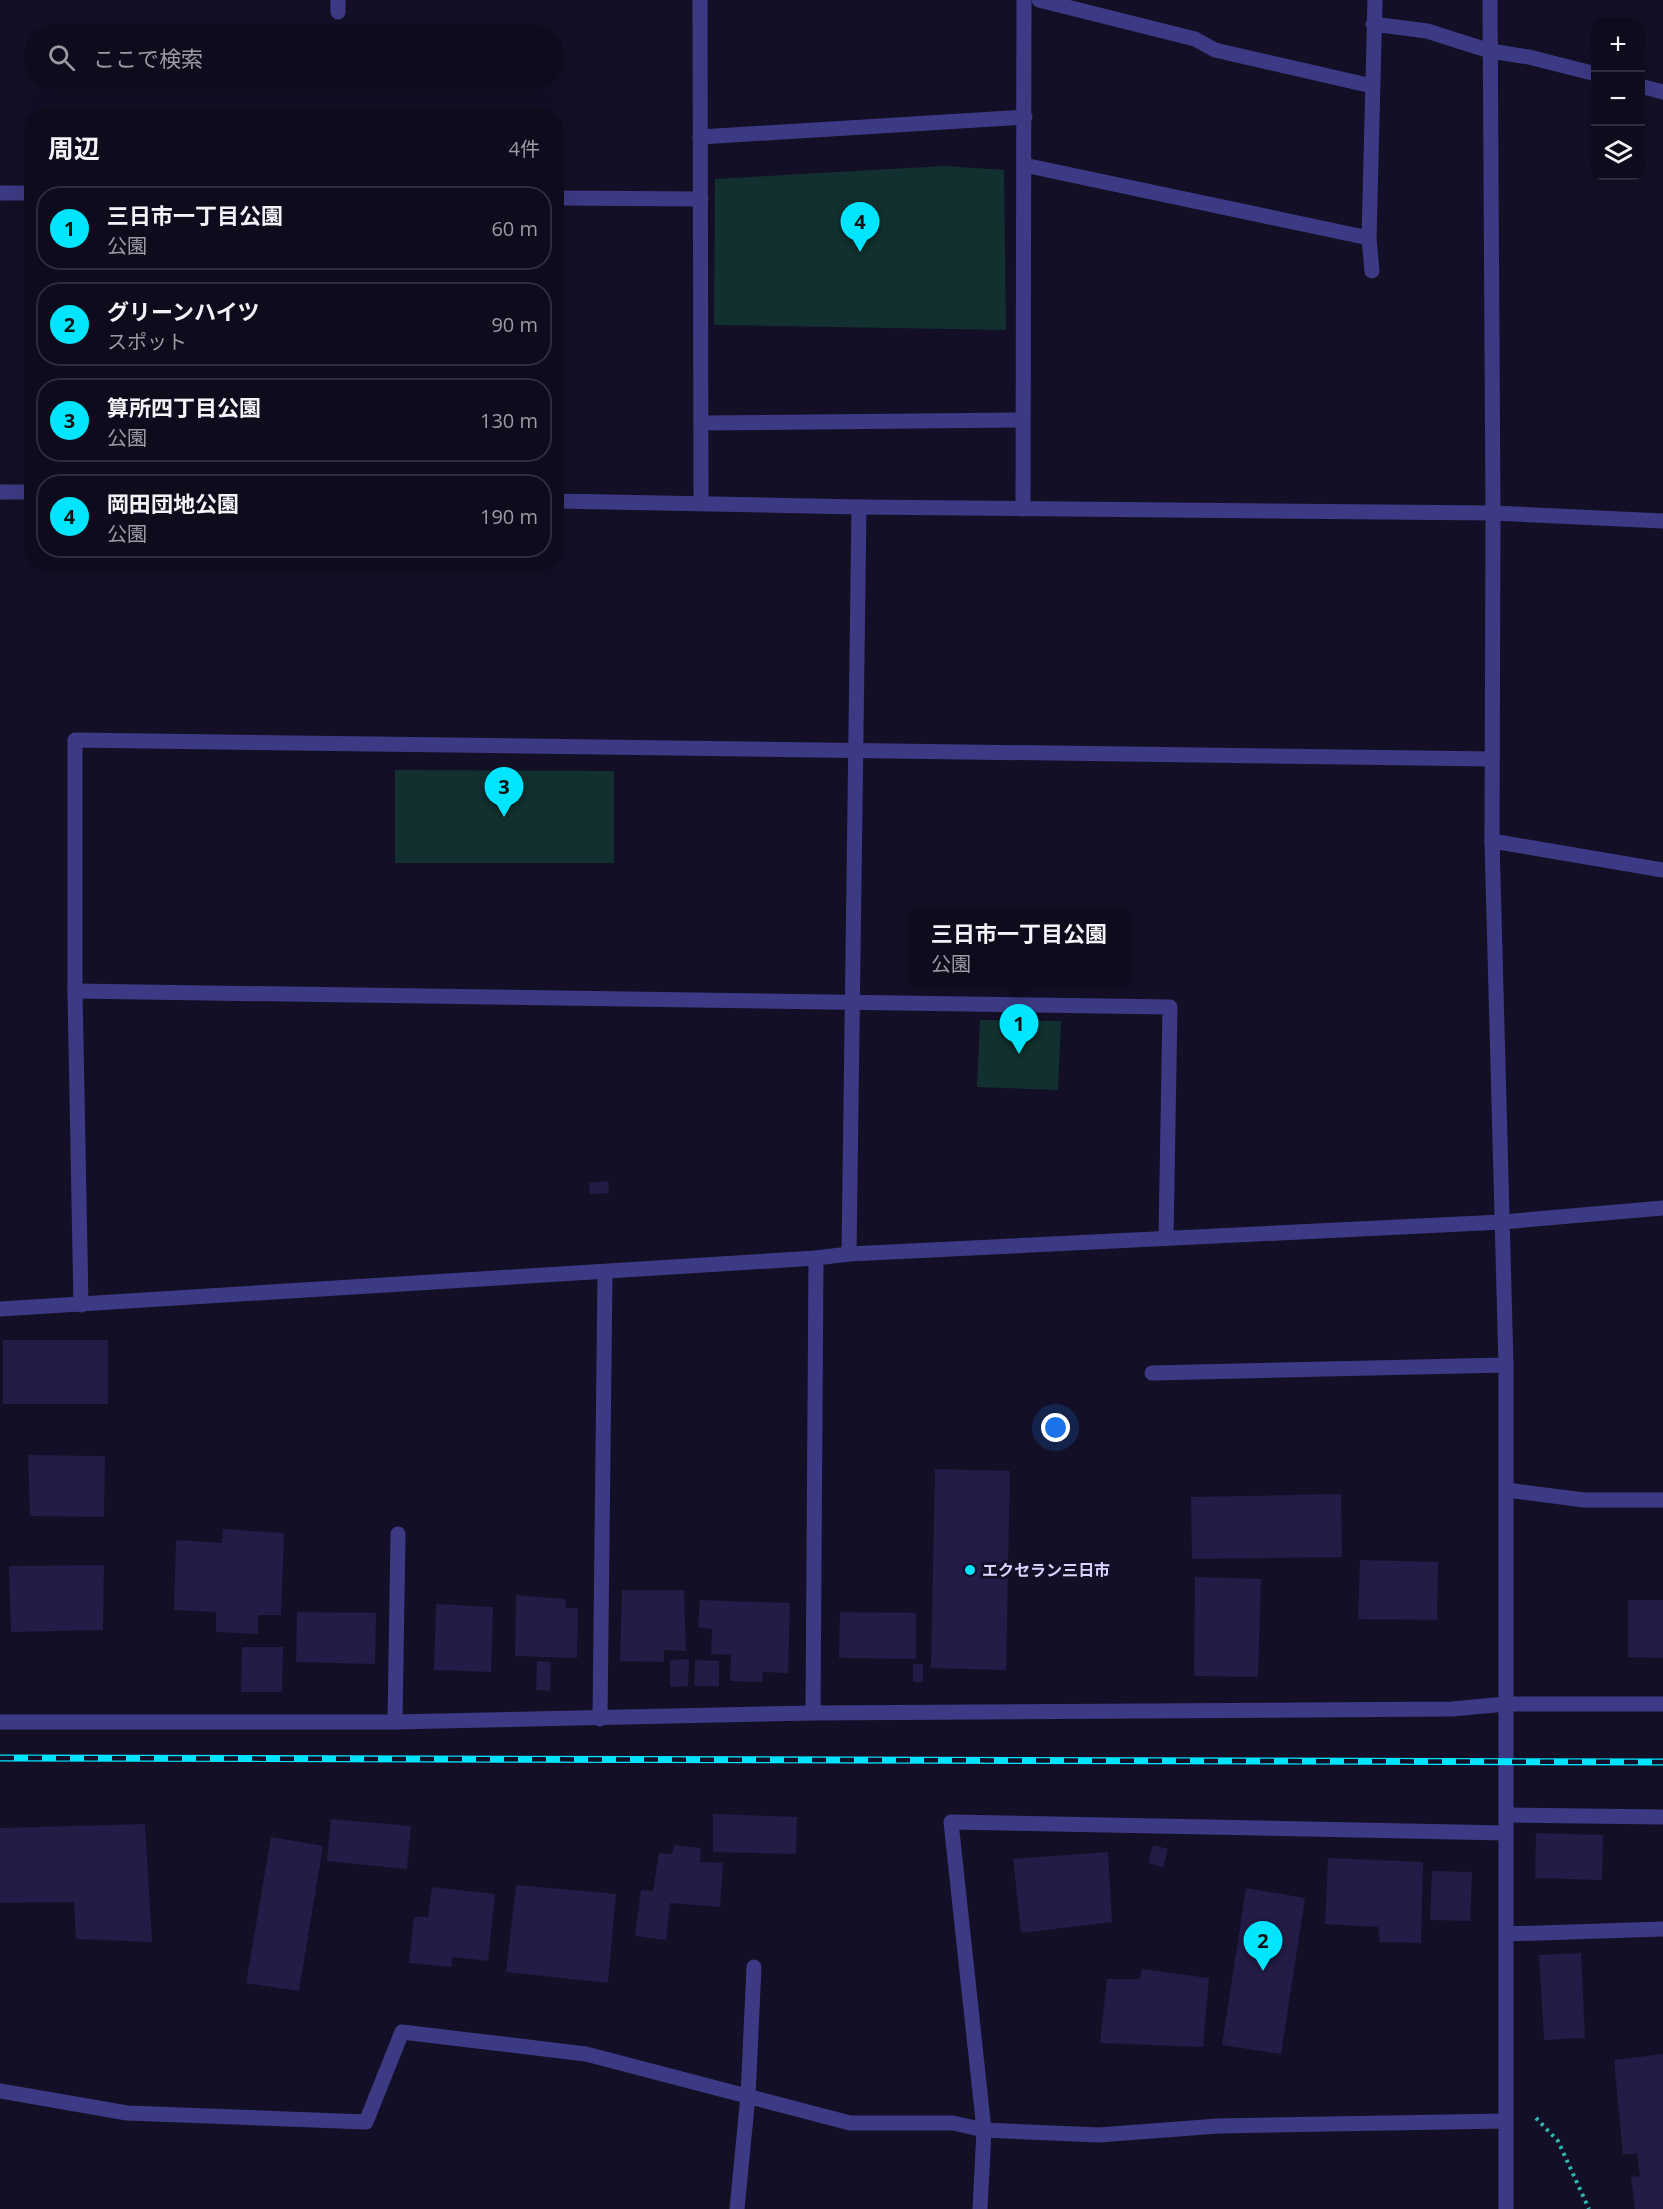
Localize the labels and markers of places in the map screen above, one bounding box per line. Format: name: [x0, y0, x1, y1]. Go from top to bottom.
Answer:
pin: 4: [840, 202, 880, 252]
pin: 3: [484, 768, 524, 817]
pin: 1: [1000, 1004, 1038, 1054]
place label: エクセラン三日市: [982, 1559, 1110, 1581]
marker: エクセラン三日市: [963, 1563, 977, 1577]
pin: 2: [1244, 1922, 1282, 1971]

